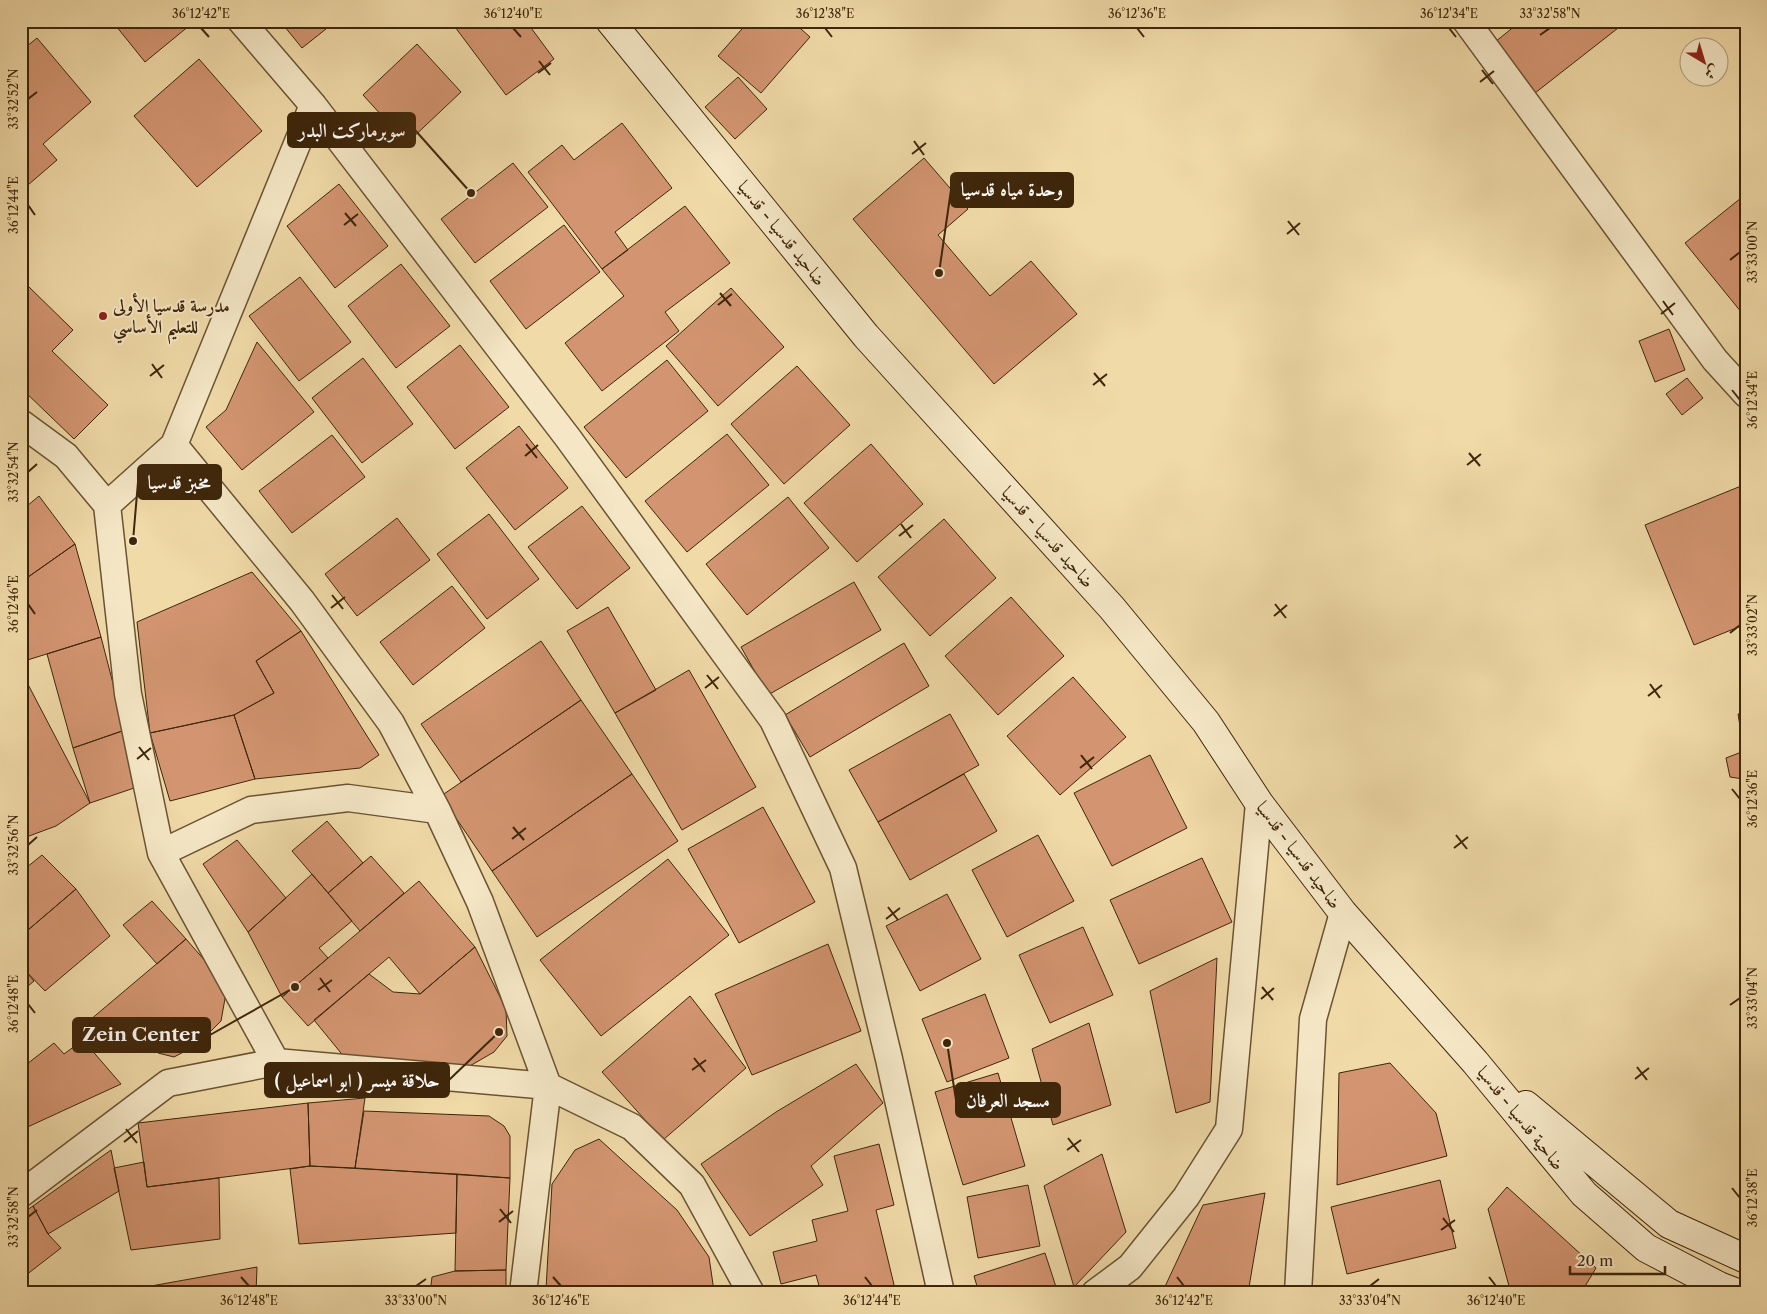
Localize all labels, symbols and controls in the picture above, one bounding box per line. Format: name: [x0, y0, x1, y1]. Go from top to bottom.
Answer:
text: 36°12'42"E: [172, 6, 230, 21]
text: 36°12'40"E: [484, 6, 542, 21]
text: 36°12'38"E: [796, 6, 854, 21]
text: 36°12'36"E: [1108, 6, 1166, 21]
text: 36°12'34"E: [1420, 6, 1478, 21]
text: 33°32'58"N: [1519, 6, 1581, 21]
north arrow: [1680, 38, 1730, 88]
text: ش: [1701, 61, 1723, 84]
text: 33°32'52"N: [6, 68, 21, 130]
callout: سوبرماركت البدر: [288, 113, 415, 147]
text: سوبرماركت البدر: [296, 119, 406, 143]
callout: وحدة مياه قدسيا: [951, 173, 1073, 207]
text: 36°12'44"E: [6, 176, 21, 234]
street label: ضاحيد قدسيا - قدسيا: [733, 176, 831, 290]
text: وحدة مياه قدسيا: [961, 178, 1063, 201]
text: 33°33'00"N: [1745, 221, 1760, 283]
place label: مدرسة قدسيا الأولى للتعليم الأساسي: [112, 292, 230, 345]
marker: مدرسة قدسيا الأولى للتعليم الأساسي: [97, 310, 109, 322]
text: 36°12'34"E: [1745, 371, 1760, 429]
text: 33°32'54"N: [6, 441, 21, 502]
callout: مخبز قدسيا: [138, 465, 221, 499]
text: مخبز قدسيا: [148, 471, 211, 495]
street label: ضاحيد قدسيا - قدسيا: [997, 482, 1099, 592]
text: 36°12'46"E: [6, 575, 21, 633]
text: 33°33'02"N: [1745, 594, 1760, 656]
text: 36°12'36"E: [1745, 770, 1760, 828]
street label: ضاحيد قدسيا - قدسيا: [1251, 797, 1347, 913]
text: 33°32'56"N: [6, 814, 21, 875]
text: 33°33'04"N: [1745, 967, 1760, 1029]
text: 36°12'48"E: [6, 975, 21, 1033]
callout: Zein Center: [73, 1018, 210, 1052]
text: Zein Center: [82, 1023, 200, 1046]
street label: ضاحية قدسيا - قدسيا: [1472, 1062, 1570, 1174]
callout: حلاقة ميسر ( ابو اسماعيل ): [265, 1063, 449, 1097]
text: حلاقة ميسر ( ابو اسماعيل ): [275, 1069, 439, 1094]
callout: مسجد العرفان: [956, 1083, 1060, 1117]
text: مسجد العرفان: [966, 1089, 1050, 1113]
text: 36°12'38"E: [1745, 1169, 1760, 1227]
text: 33°32'58"N: [6, 1186, 21, 1248]
scale bar: [1570, 1244, 1664, 1276]
text: 20 m: [1577, 1251, 1613, 1270]
text: 36°12'48"E: [220, 1293, 278, 1308]
text: 33°33'00"N: [385, 1293, 447, 1308]
text: 36°12'46"E: [532, 1293, 590, 1308]
text: 36°12'44"E: [843, 1293, 901, 1308]
text: 36°12'42"E: [1155, 1293, 1213, 1308]
text: 33°33'04"N: [1339, 1293, 1401, 1308]
text: 36°12'40"E: [1467, 1293, 1525, 1308]

